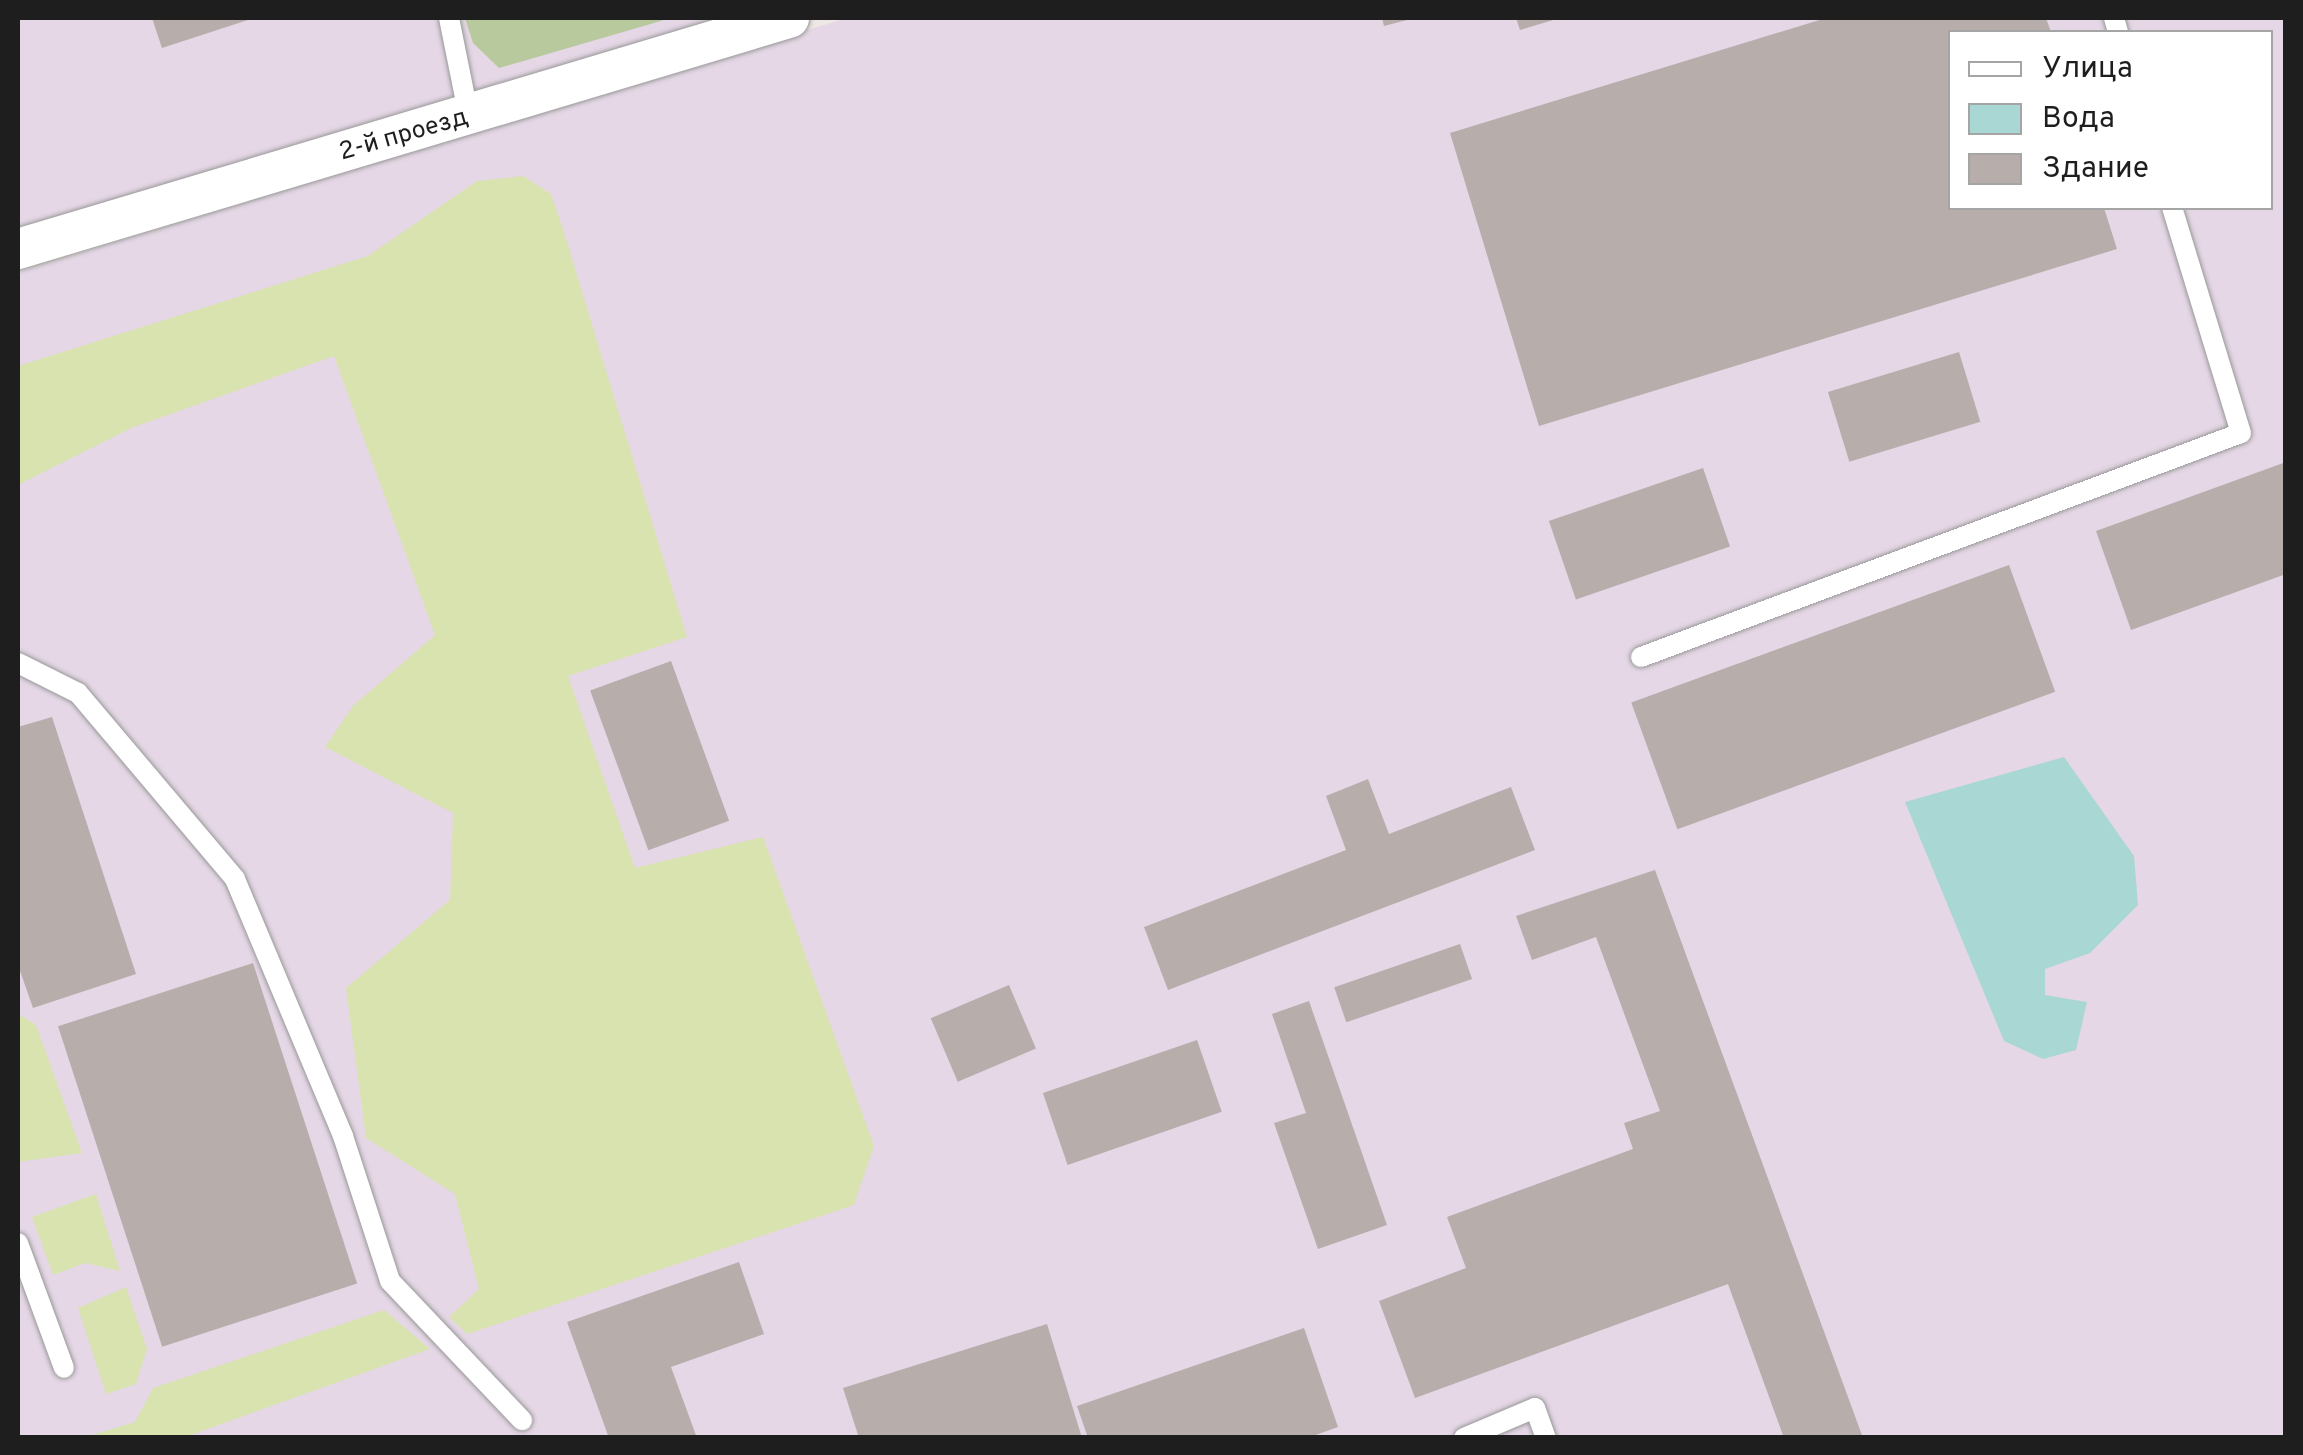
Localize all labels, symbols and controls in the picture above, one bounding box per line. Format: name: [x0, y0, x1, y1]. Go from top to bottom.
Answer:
legend: [1948, 30, 2273, 210]
text: Улица: [2042, 51, 2133, 88]
text: Вода: [2042, 101, 2115, 138]
street label: 2-й проезд: [336, 103, 472, 169]
text: Здание: [2042, 151, 2149, 188]

